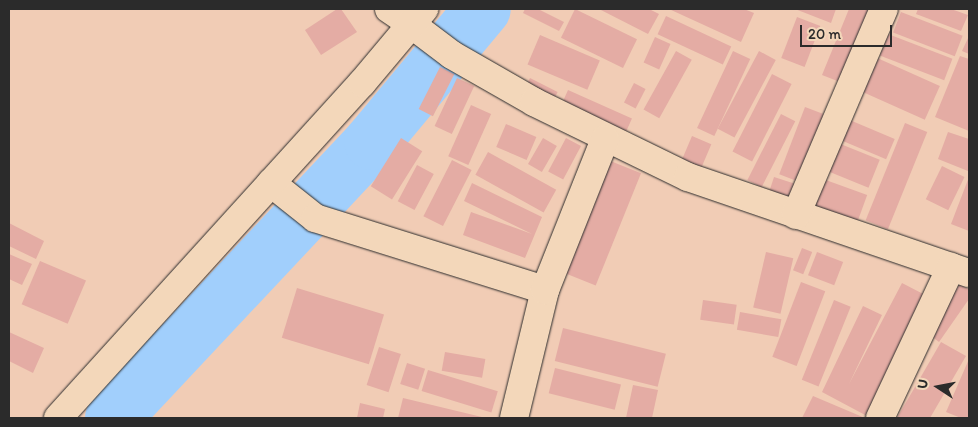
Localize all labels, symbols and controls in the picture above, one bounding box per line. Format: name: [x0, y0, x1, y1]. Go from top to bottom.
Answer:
scale bar: [803, 15, 896, 47]
text: 20 m: [808, 25, 841, 43]
north arrow: [913, 362, 963, 412]
text: U: [914, 378, 932, 390]

